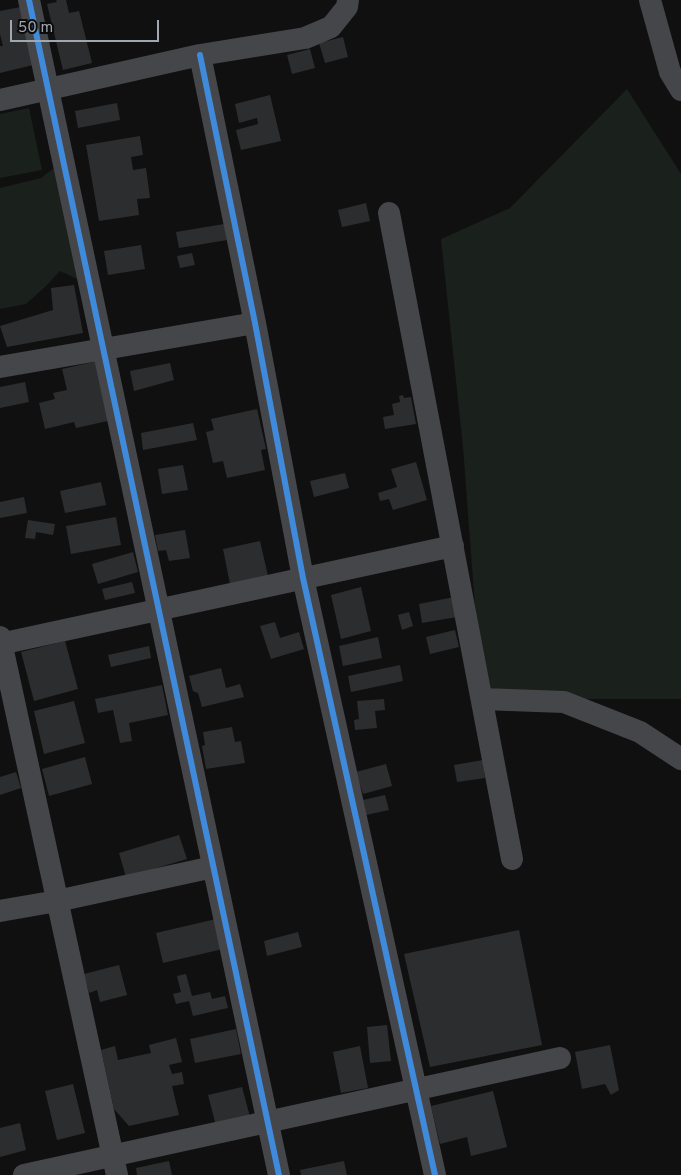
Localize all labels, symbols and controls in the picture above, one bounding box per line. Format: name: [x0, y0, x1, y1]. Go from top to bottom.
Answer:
scale bar: [12, 10, 161, 42]
text: 50 m: [18, 19, 53, 38]

